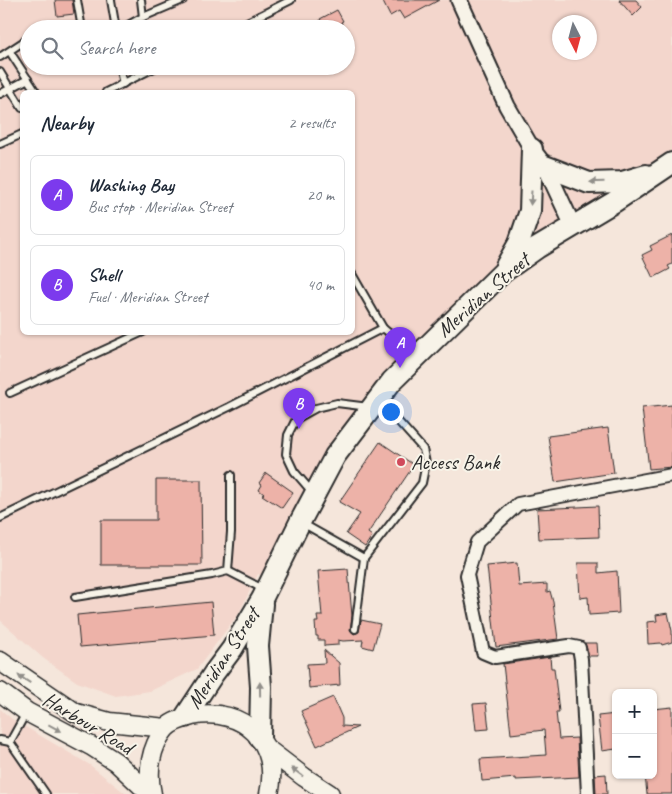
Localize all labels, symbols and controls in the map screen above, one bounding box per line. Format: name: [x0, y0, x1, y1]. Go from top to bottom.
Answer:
north arrow: [552, 15, 597, 60]
search box: [20, 20, 355, 75]
icon: search: [38, 34, 66, 62]
text: Search here: [78, 36, 155, 60]
text: Nearby: [40, 110, 93, 136]
text: 2 results: [288, 113, 335, 133]
text: Washing Bay: [88, 173, 174, 197]
one-way arrow: [589, 178, 605, 186]
text: A: [53, 185, 61, 205]
text: 20 m: [307, 185, 334, 205]
one-way arrow: [527, 190, 535, 206]
text: Bus stop · Meridian Street: [88, 197, 232, 217]
street label: Meridian Street: [431, 245, 537, 343]
text: Shell: [88, 263, 120, 287]
text: B: [53, 275, 61, 295]
text: 40 m: [307, 275, 334, 295]
text: Fuel · Meridian Street: [88, 287, 207, 307]
pin: A: [384, 327, 416, 368]
pin: B: [283, 388, 315, 429]
your location: [378, 399, 404, 425]
place label: Access Bank: [411, 449, 500, 475]
marker: Access Bank: [395, 456, 407, 468]
street label: Meridian Street: [181, 600, 267, 713]
one-way arrow: [17, 674, 31, 684]
one-way arrow: [256, 681, 264, 697]
street label: Harbour Road: [38, 686, 141, 762]
map controls: [612, 689, 657, 779]
button: +: [612, 689, 657, 734]
one-way arrow: [49, 723, 62, 732]
button: −: [612, 734, 657, 779]
one-way arrow: [290, 767, 304, 777]

